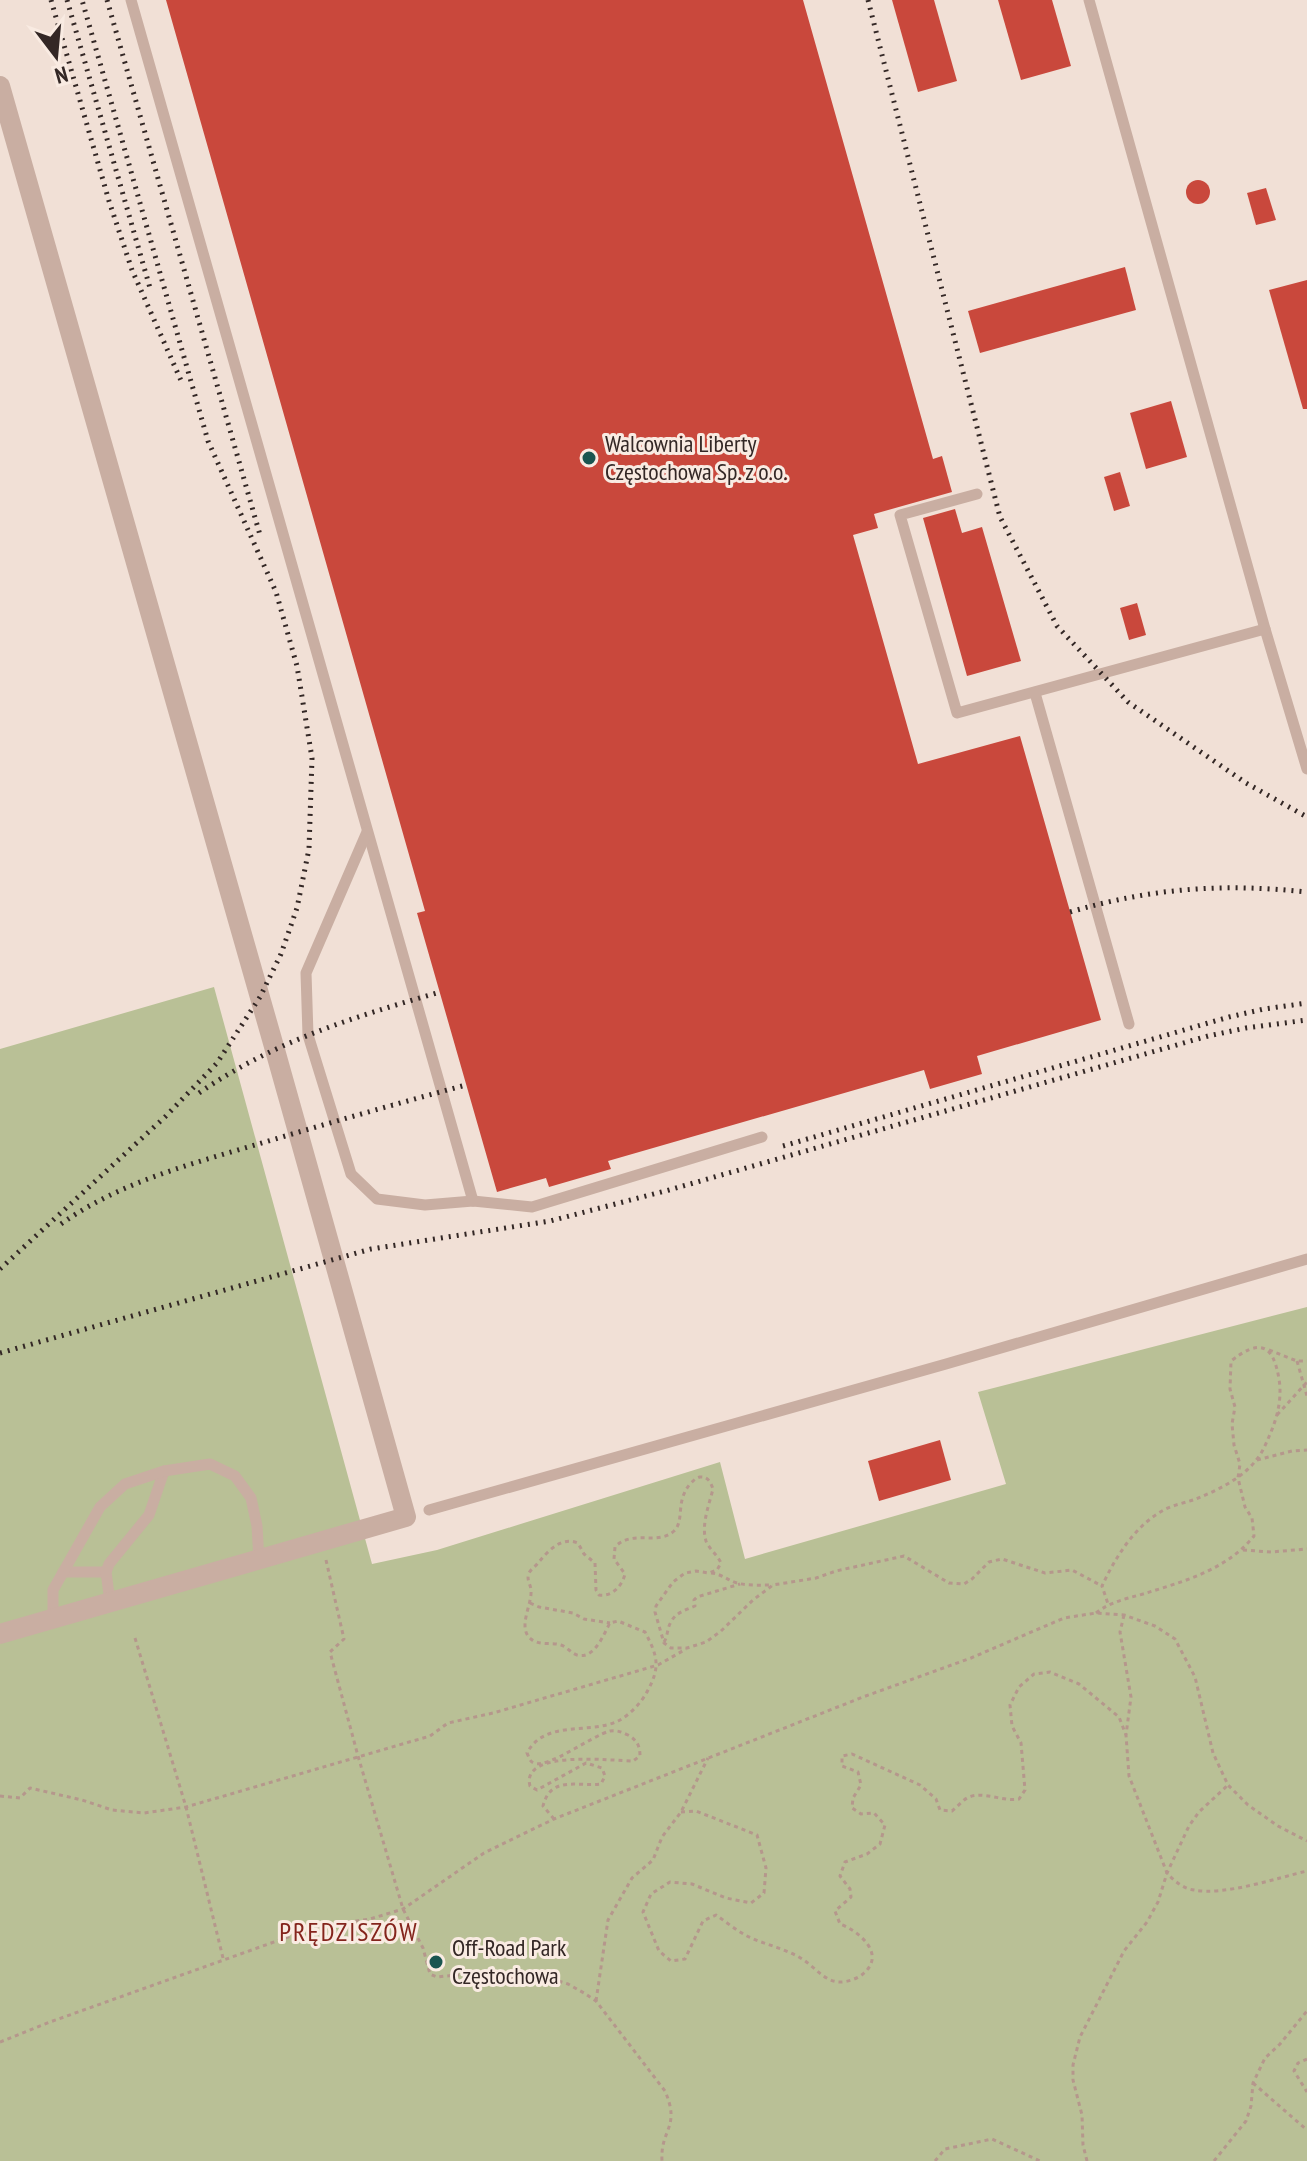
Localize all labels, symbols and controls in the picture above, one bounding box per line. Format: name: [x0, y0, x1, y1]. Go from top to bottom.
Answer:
north arrow: [16, 16, 96, 96]
text: N: [52, 60, 71, 90]
place label: Walcownia Liberty Częstochowa Sp. z o.o.: [605, 428, 787, 487]
marker: Walcownia Liberty Częstochowa Sp. z o.o.: [580, 449, 598, 467]
district label: PRĘDZISZÓW: [279, 1915, 419, 1948]
place label: Off-Road Park Częstochowa: [452, 1932, 567, 1991]
marker: Off-Road Park Częstochowa: [427, 1953, 445, 1971]

